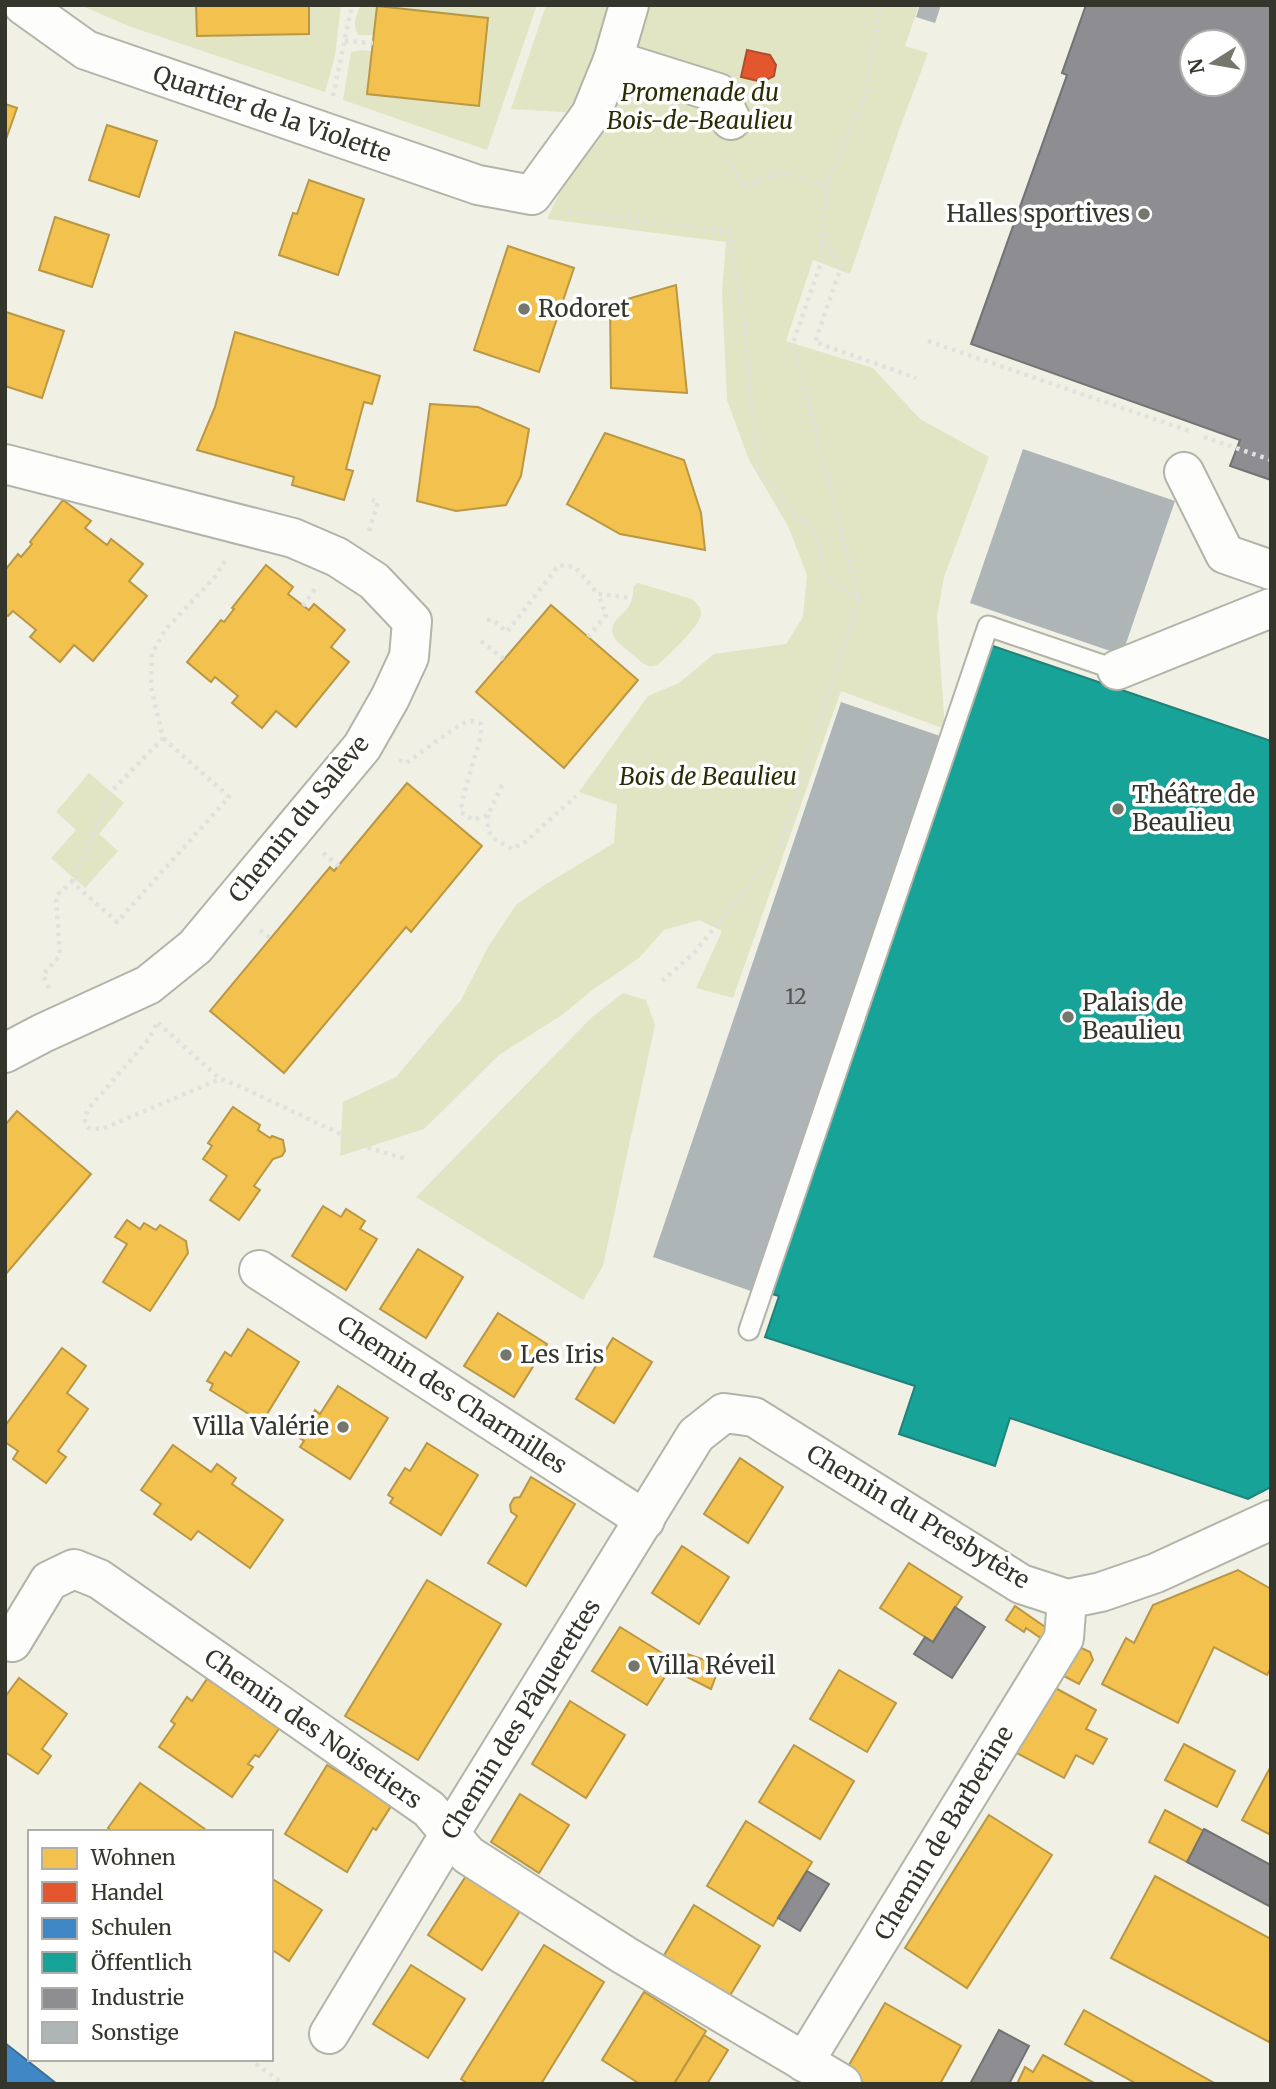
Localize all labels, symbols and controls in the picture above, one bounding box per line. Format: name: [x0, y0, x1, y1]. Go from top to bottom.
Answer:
north arrow: [1178, 28, 1248, 98]
text: N: [1183, 57, 1210, 76]
street label: Quartier de la Violette: [149, 58, 395, 169]
park label: Promenade du Bois-de-Beaulieu: [607, 77, 793, 136]
place label: Halles sportives: [946, 198, 1130, 229]
marker: Halles sportives: [1136, 206, 1152, 222]
place label: Rodoret: [538, 293, 630, 324]
marker: Rodoret: [516, 301, 532, 317]
street label: Chemin du Salève: [222, 729, 376, 909]
park label: Bois de Beaulieu: [619, 761, 797, 792]
place label: Théâtre de Beaulieu: [1132, 779, 1255, 838]
marker: Théâtre de Beaulieu: [1110, 801, 1126, 817]
house number: 12: [785, 983, 807, 1010]
place label: Palais de Beaulieu: [1082, 987, 1183, 1046]
marker: Palais de Beaulieu: [1060, 1009, 1076, 1025]
street label: Chemin des Charmilles: [331, 1309, 573, 1481]
place label: Les Iris: [520, 1339, 604, 1370]
marker: Les Iris: [498, 1347, 514, 1363]
place label: Villa Valérie: [192, 1411, 329, 1442]
marker: Villa Valérie: [335, 1419, 351, 1435]
street label: Chemin du Presbytère: [801, 1438, 1035, 1595]
street label: Chemin des Pâquerettes: [434, 1593, 607, 1845]
street label: Chemin des Noisetiers: [199, 1642, 428, 1815]
place label: Villa Réveil: [647, 1650, 775, 1681]
marker: Villa Réveil: [626, 1658, 642, 1674]
street label: Chemin de Barberine: [867, 1720, 1020, 1946]
legend: [28, 1830, 273, 2061]
text: Wohnen: [90, 1844, 176, 1871]
text: Handel: [91, 1879, 164, 1906]
text: Schulen: [91, 1914, 172, 1941]
text: Öffentlich: [91, 1949, 192, 1976]
text: Industrie: [91, 1984, 184, 2011]
text: Sonstige: [91, 2019, 179, 2046]

